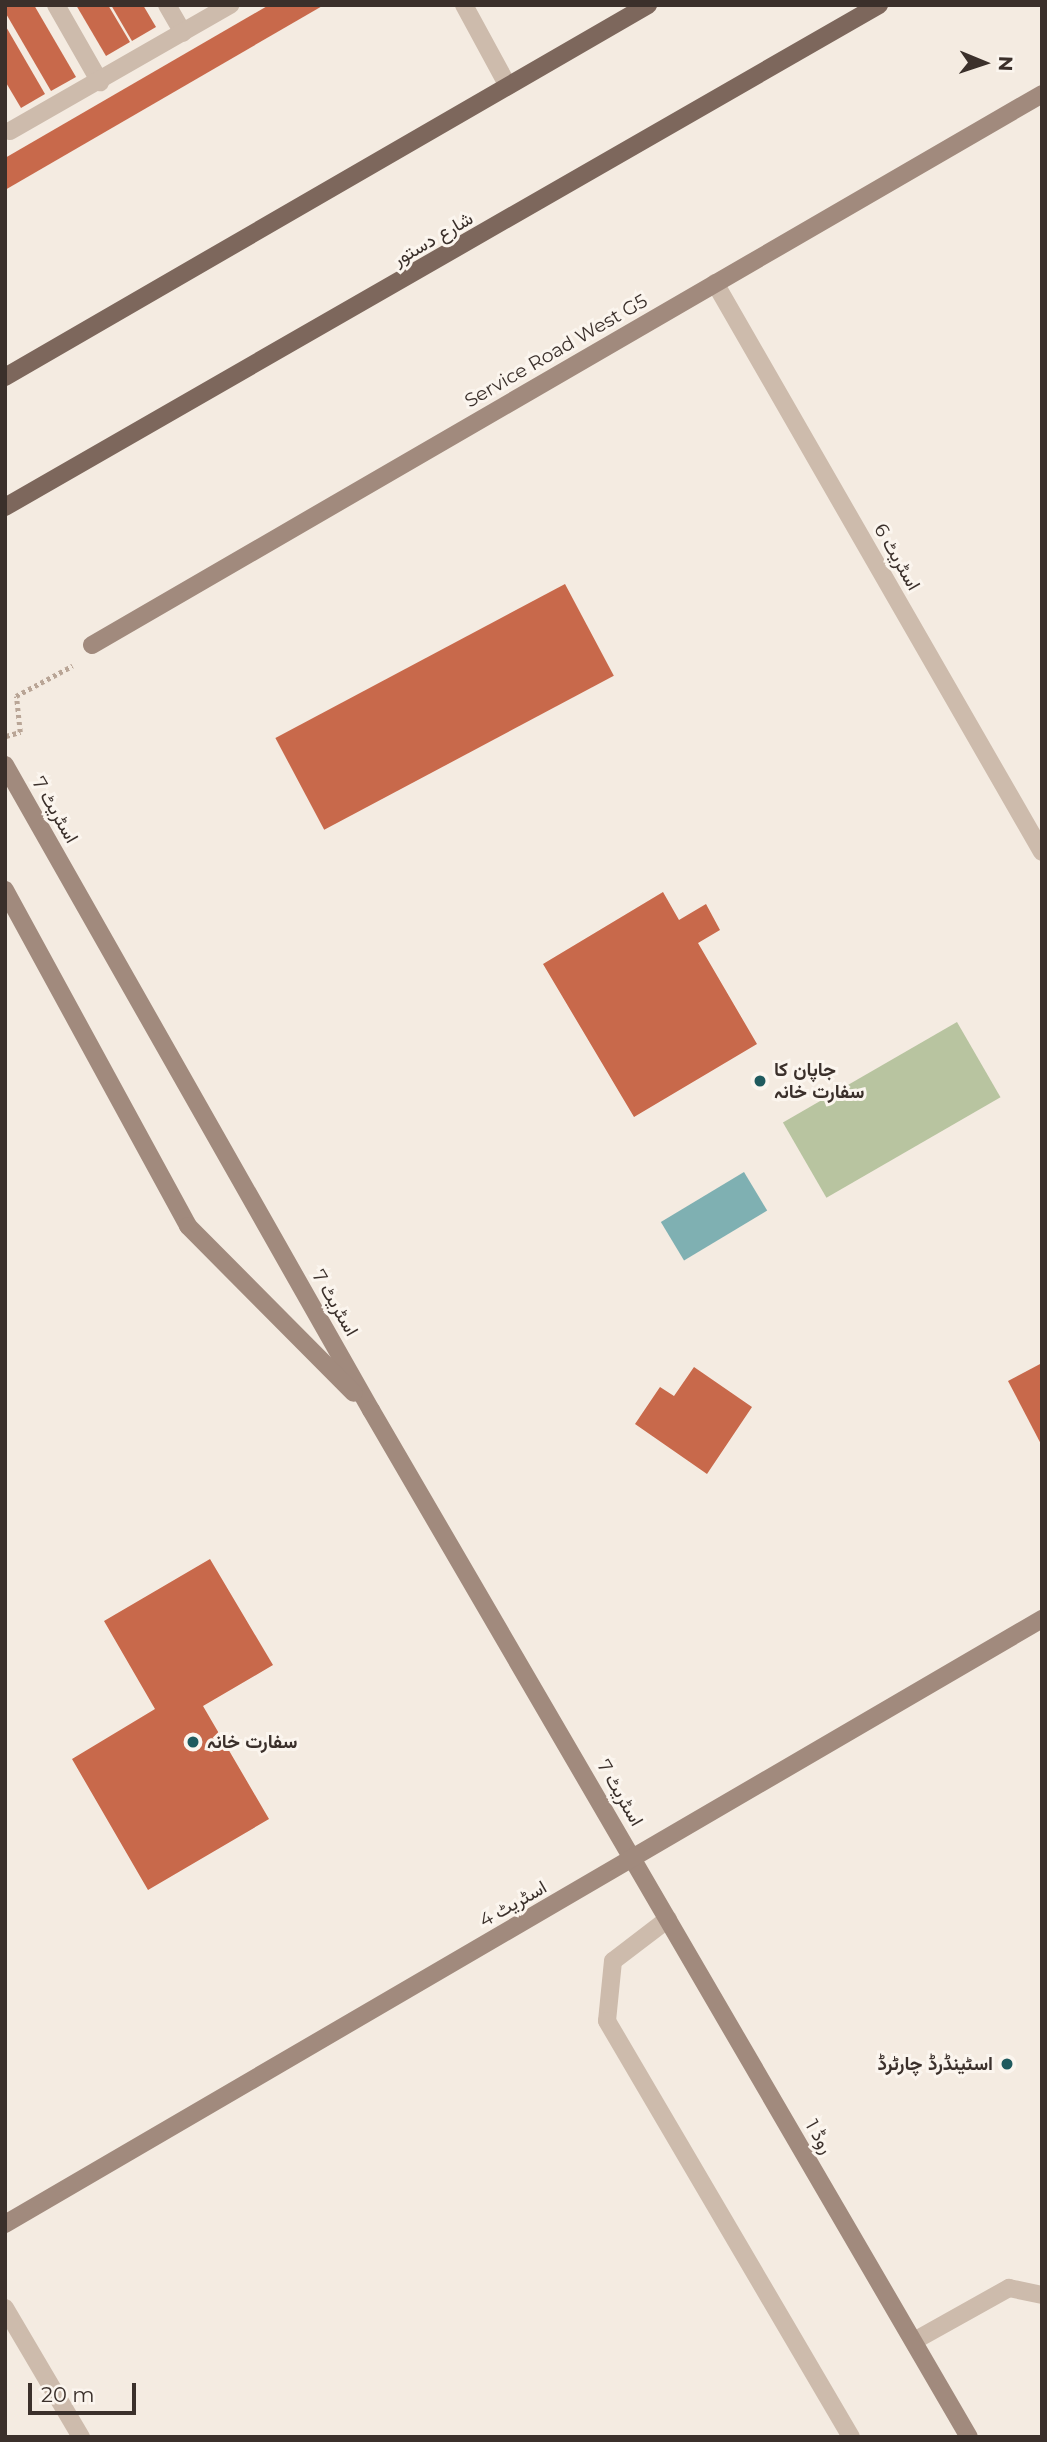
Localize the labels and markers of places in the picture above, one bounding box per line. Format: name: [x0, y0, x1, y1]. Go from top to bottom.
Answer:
place label: جاپان کا سفارت خانہ: [774, 1059, 864, 1103]
marker: جاپان کا سفارت خانہ: [752, 1073, 768, 1089]
place label: سفارت خانہ: [207, 1731, 297, 1753]
marker: سفارت خانہ: [185, 1734, 201, 1750]
place label: اسٹینڈرڈ چارٹرڈ: [878, 2053, 993, 2075]
marker: اسٹینڈرڈ چارٹرڈ: [999, 2056, 1015, 2072]

